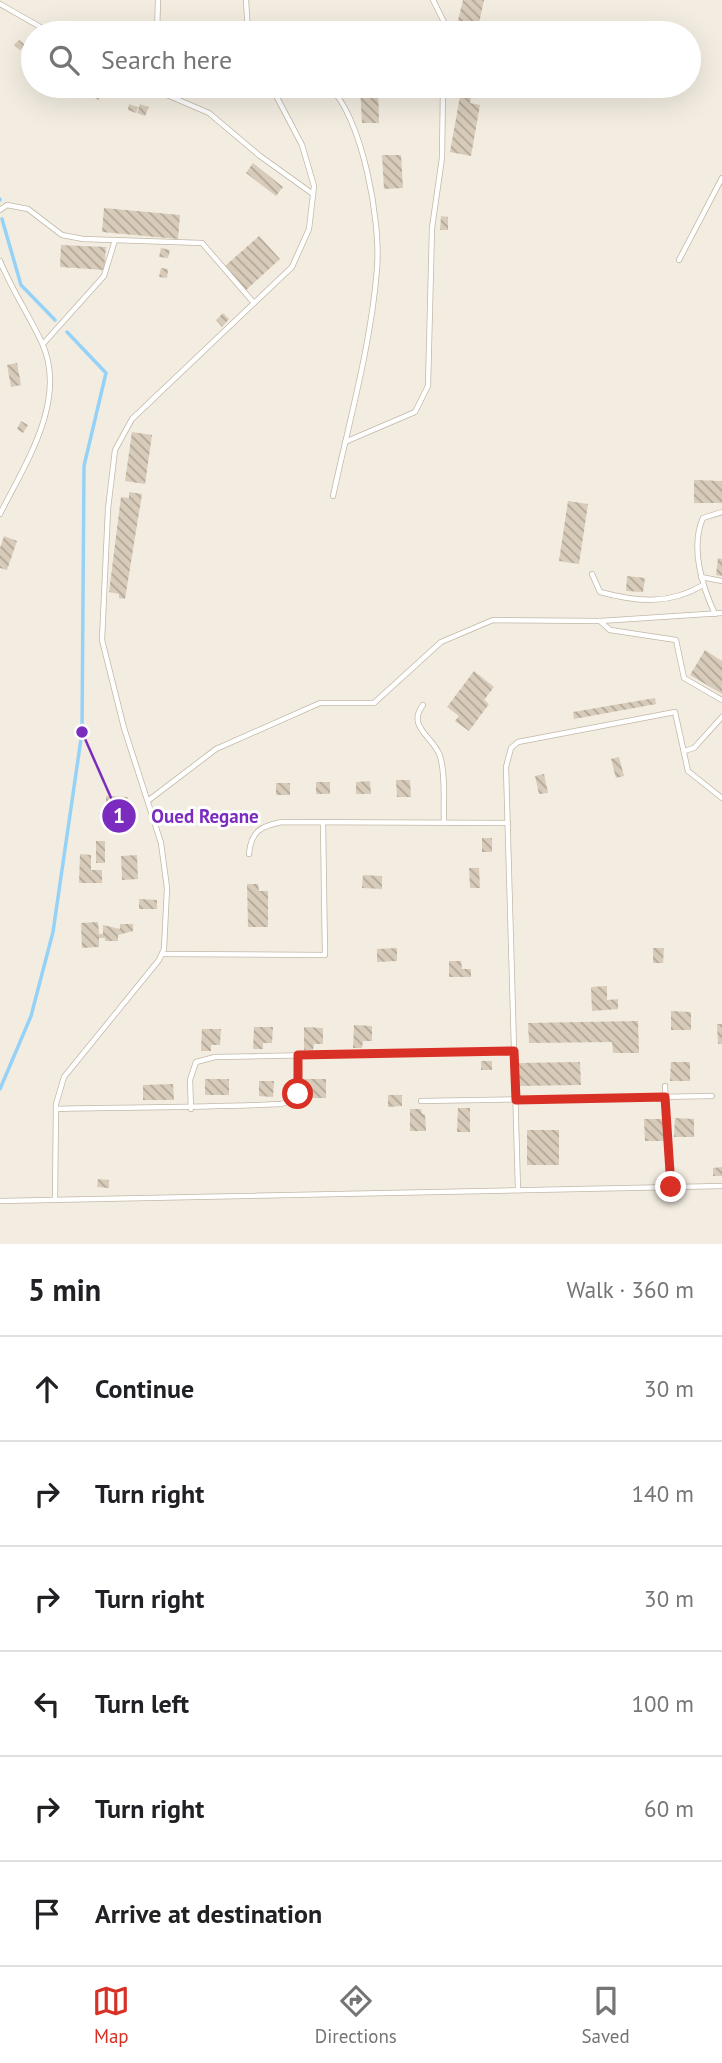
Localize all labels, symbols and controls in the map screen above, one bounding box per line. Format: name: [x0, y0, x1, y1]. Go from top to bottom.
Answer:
search box: [21, 21, 701, 98]
icon: search: [45, 41, 83, 79]
text: Search here: [101, 43, 232, 76]
callout: Oued Regane: [102, 796, 272, 836]
text: 1: [113, 802, 125, 829]
text: Oued Regane: [151, 804, 259, 828]
route start: [282, 1078, 313, 1109]
route end: [655, 1171, 686, 1202]
text: 5 min: [28, 1270, 101, 1309]
text: Walk · 360 m: [567, 1275, 694, 1304]
icon: ahead: [28, 1370, 66, 1408]
text: Continue: [95, 1372, 194, 1405]
text: 30 m: [644, 1374, 694, 1403]
icon: right: [28, 1475, 66, 1513]
text: Turn right: [95, 1477, 204, 1510]
text: 140 m: [632, 1479, 694, 1508]
icon: right: [28, 1580, 66, 1618]
text: Turn right: [95, 1582, 204, 1615]
text: 30 m: [644, 1584, 694, 1613]
icon: left: [28, 1685, 66, 1723]
text: Turn left: [95, 1687, 189, 1720]
text: 100 m: [632, 1689, 694, 1718]
icon: right: [28, 1790, 66, 1828]
text: Turn right: [95, 1792, 204, 1825]
text: 60 m: [644, 1794, 694, 1823]
icon: arrive: [28, 1895, 66, 1933]
text: Arrive at destination: [95, 1897, 322, 1930]
tab: Map: [92, 1982, 130, 2048]
tab: Directions: [315, 1982, 397, 2048]
tab: Saved: [581, 1982, 630, 2048]

